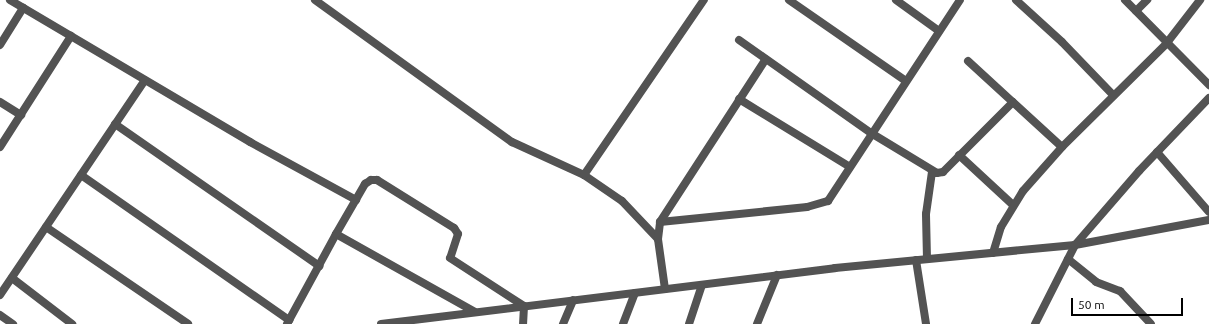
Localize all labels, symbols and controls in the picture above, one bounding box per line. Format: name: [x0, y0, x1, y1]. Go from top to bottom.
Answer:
scale bar: [1073, 290, 1185, 316]
text: 50 m: [1078, 298, 1105, 311]

